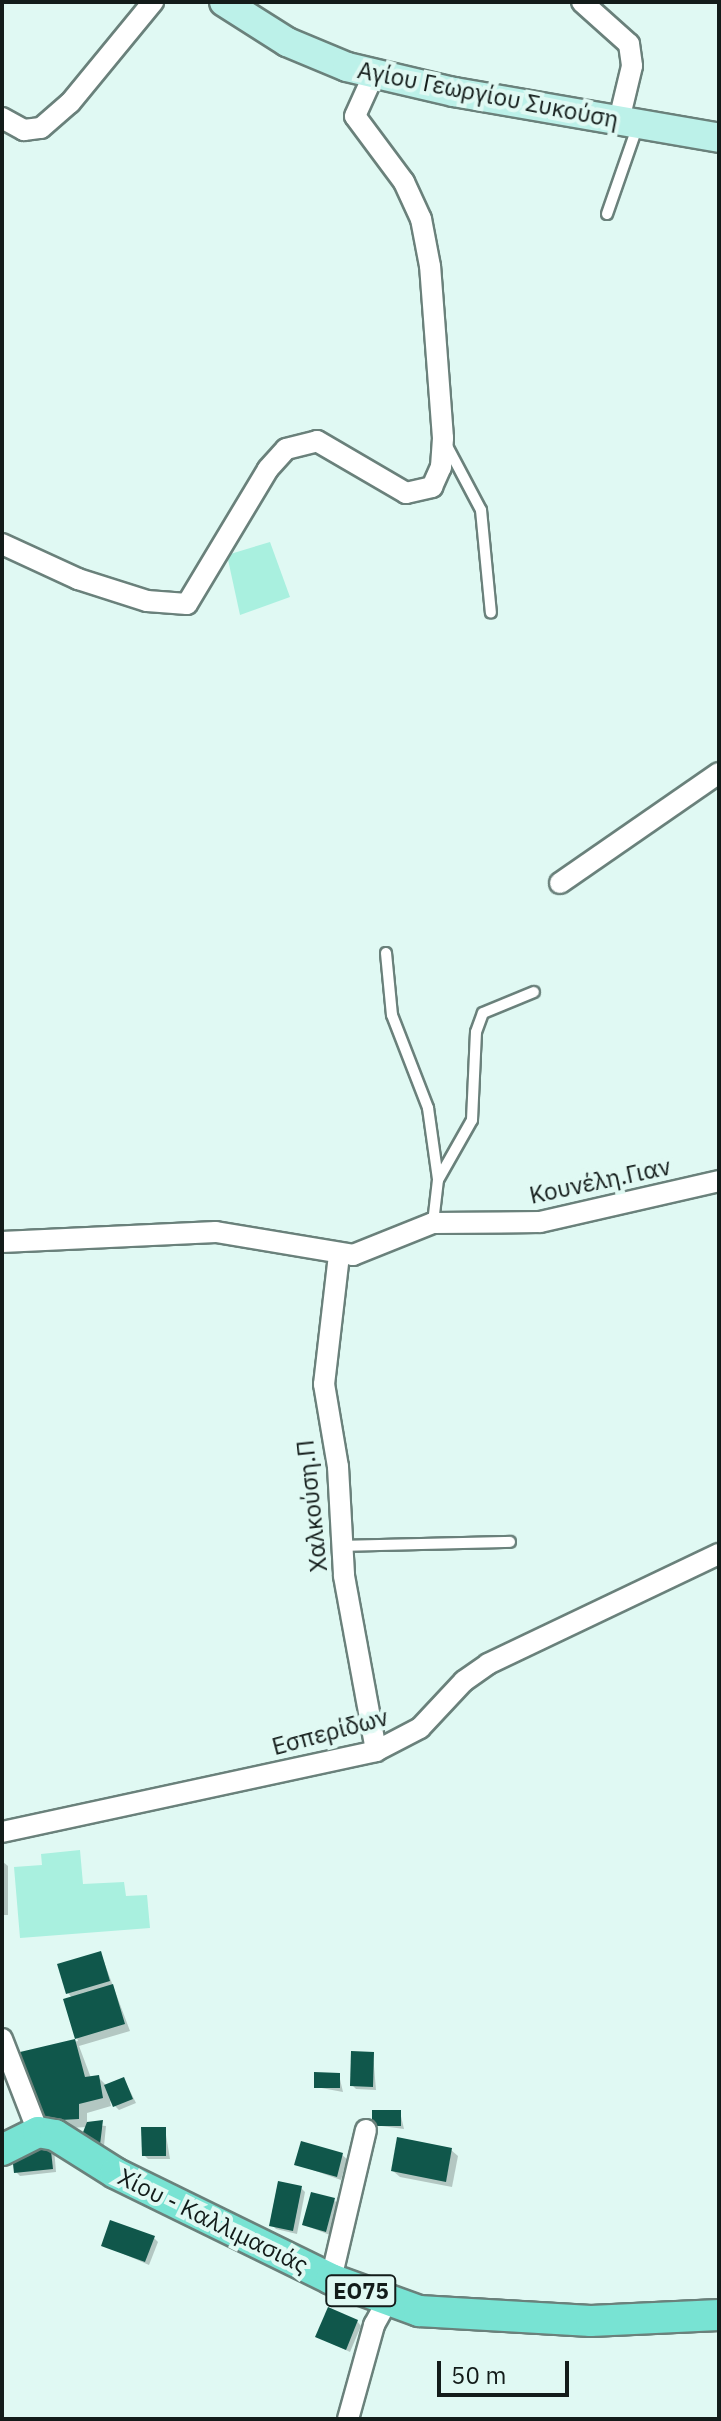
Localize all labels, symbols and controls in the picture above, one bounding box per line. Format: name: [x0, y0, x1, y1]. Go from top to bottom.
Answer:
street label: Αγίου Γεωργίου Συκούση: [355, 56, 621, 134]
street label: Κουνέλη.Γιαν: [527, 1152, 673, 1210]
street label: Χαλκούση.Π: [291, 1439, 333, 1573]
street label: Εσπερίδων: [269, 1703, 391, 1761]
street label: Χίου - Καλλιμασιάς: [113, 2162, 313, 2280]
road number: ΕΟ75: [325, 2273, 397, 2309]
scale bar: [441, 2345, 573, 2395]
text: 50 m: [451, 2359, 506, 2391]

